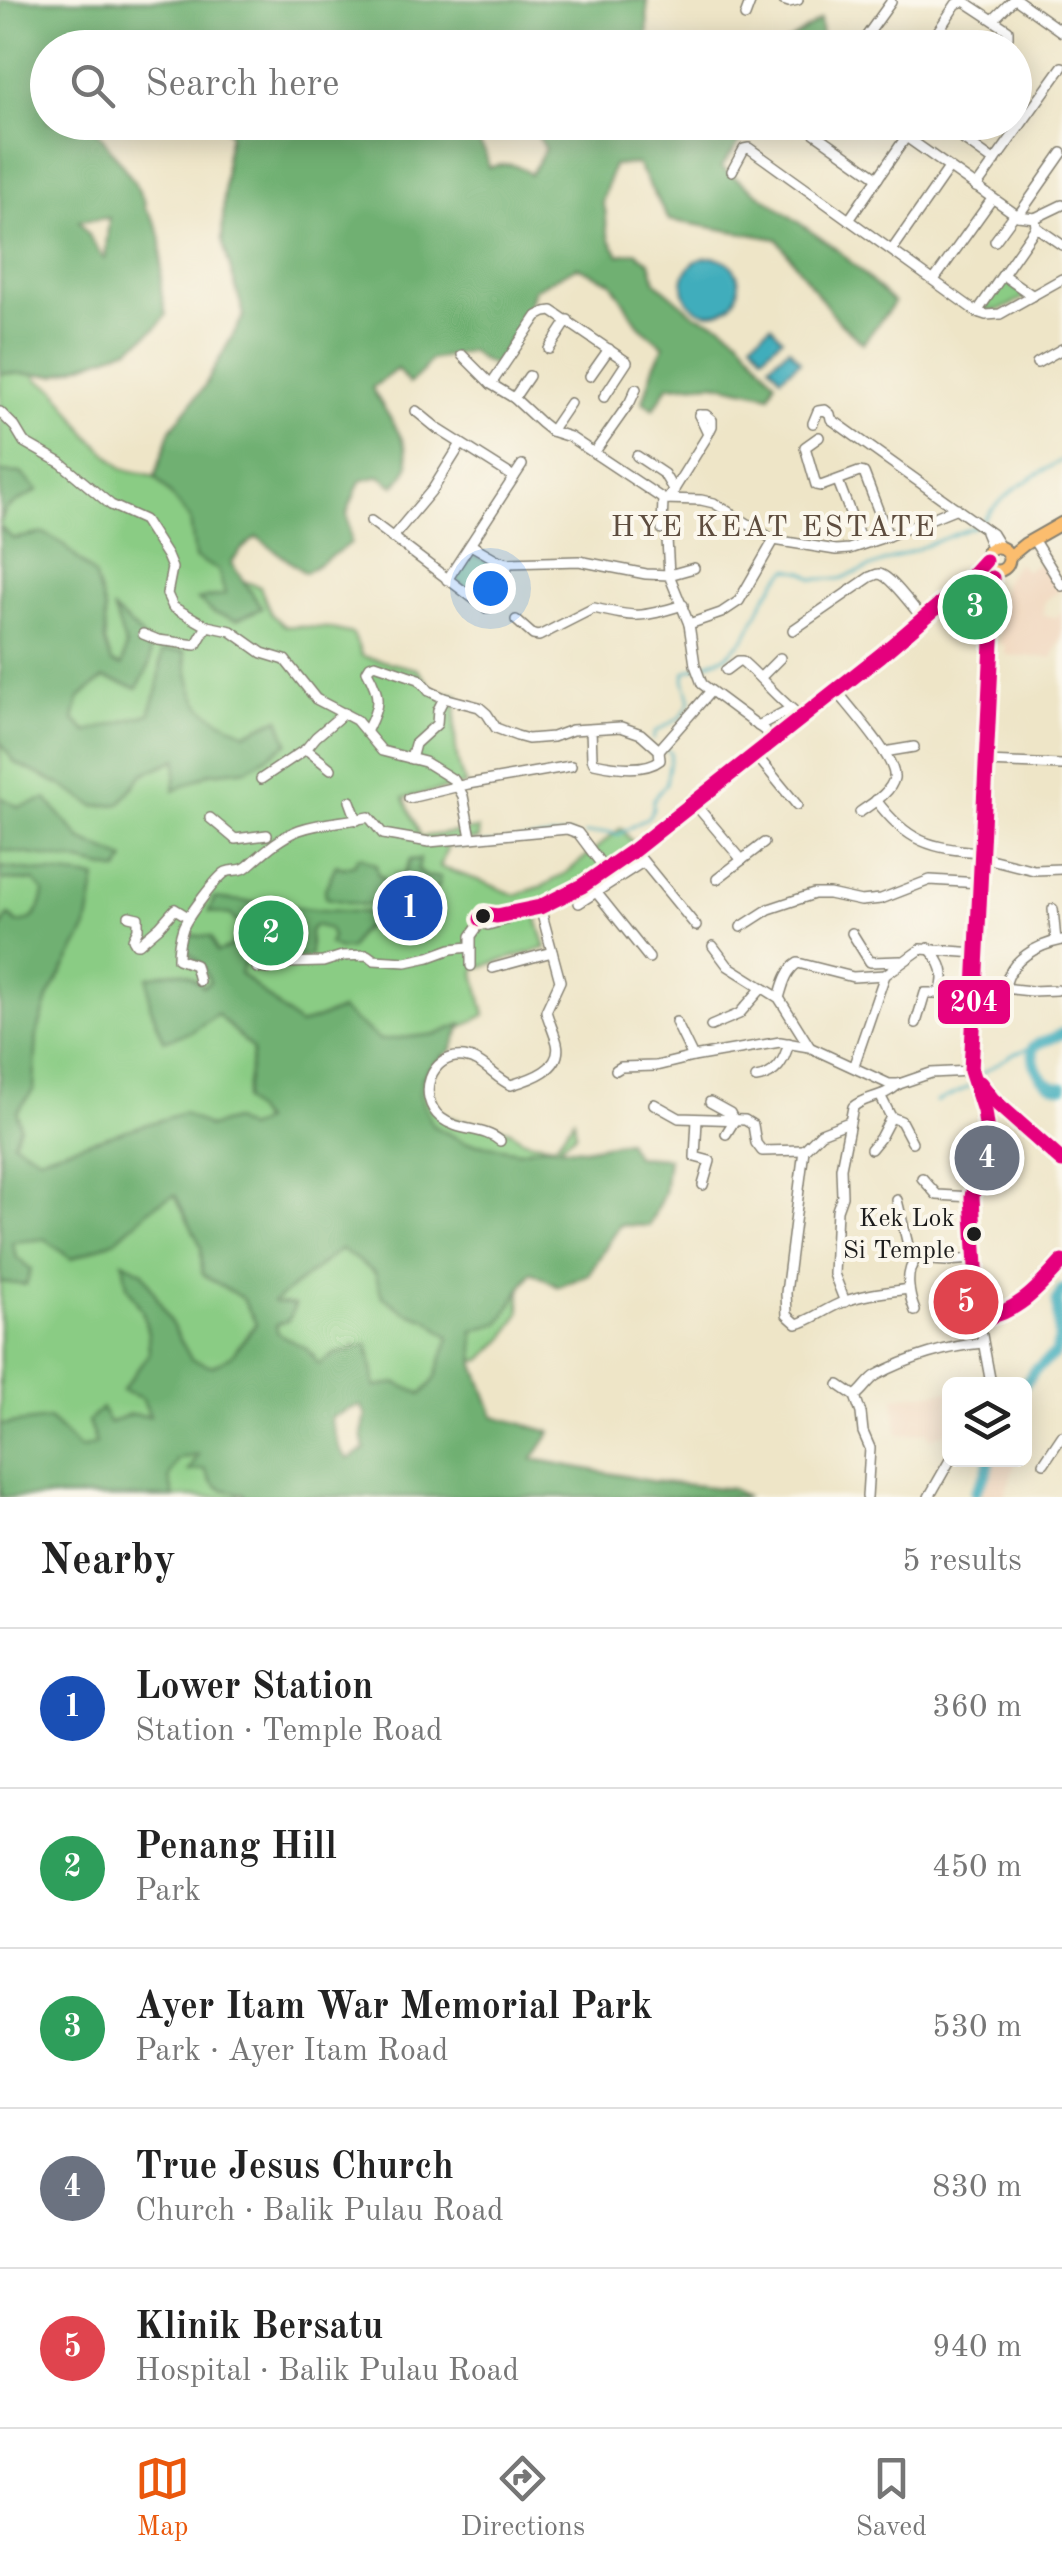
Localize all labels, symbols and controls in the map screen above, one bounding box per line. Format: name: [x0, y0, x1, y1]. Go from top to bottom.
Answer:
search box: [30, 30, 1032, 140]
icon: search: [65, 58, 120, 113]
text: Search here: [145, 66, 340, 104]
district label: HYE KEAT ESTATE: [611, 513, 937, 543]
your location: [465, 563, 516, 614]
pin: 3: [942, 570, 1008, 644]
pin: 1: [378, 870, 442, 946]
pin: 2: [238, 896, 304, 970]
unlabelled marker: [473, 906, 493, 926]
line badge: 204: [936, 978, 1012, 1026]
text: 204: [950, 990, 998, 1018]
pin: 4: [954, 1120, 1020, 1196]
place label: Kek Lok Si Temple: [843, 1206, 955, 1264]
marker: Kek Lok Si Temple: [964, 1224, 984, 1244]
pin: 5: [934, 1264, 998, 1340]
map controls: [942, 1377, 1032, 1467]
button: layers: [942, 1377, 1032, 1467]
text: Nearby: [40, 1541, 176, 1583]
text: 5 results: [902, 1546, 1022, 1578]
text: Lower Station: [135, 1669, 374, 1707]
text: 1: [63, 1692, 82, 1724]
text: 360 m: [932, 1692, 1022, 1724]
text: Station · Temple Road: [135, 1716, 443, 1748]
text: Penang Hill: [135, 1829, 337, 1867]
text: 2: [63, 1852, 82, 1884]
text: 450 m: [932, 1852, 1022, 1884]
text: Park: [135, 1876, 201, 1908]
text: Ayer Itam War Memorial Park: [135, 1989, 653, 2027]
text: 3: [63, 2012, 82, 2044]
text: 530 m: [932, 2012, 1022, 2044]
text: Park · Ayer Itam Road: [135, 2036, 448, 2068]
text: True Jesus Church: [135, 2149, 454, 2187]
text: 4: [63, 2172, 82, 2204]
text: 830 m: [932, 2172, 1022, 2204]
text: Church · Balik Pulau Road: [135, 2196, 504, 2228]
text: Klinik Bersatu: [135, 2309, 383, 2347]
text: 5: [63, 2332, 82, 2364]
text: 940 m: [932, 2332, 1022, 2364]
text: Hospital · Balik Pulau Road: [135, 2356, 519, 2388]
tab: Map: [135, 2451, 190, 2546]
tab: Directions: [461, 2451, 585, 2546]
tab: Saved: [855, 2451, 927, 2546]

